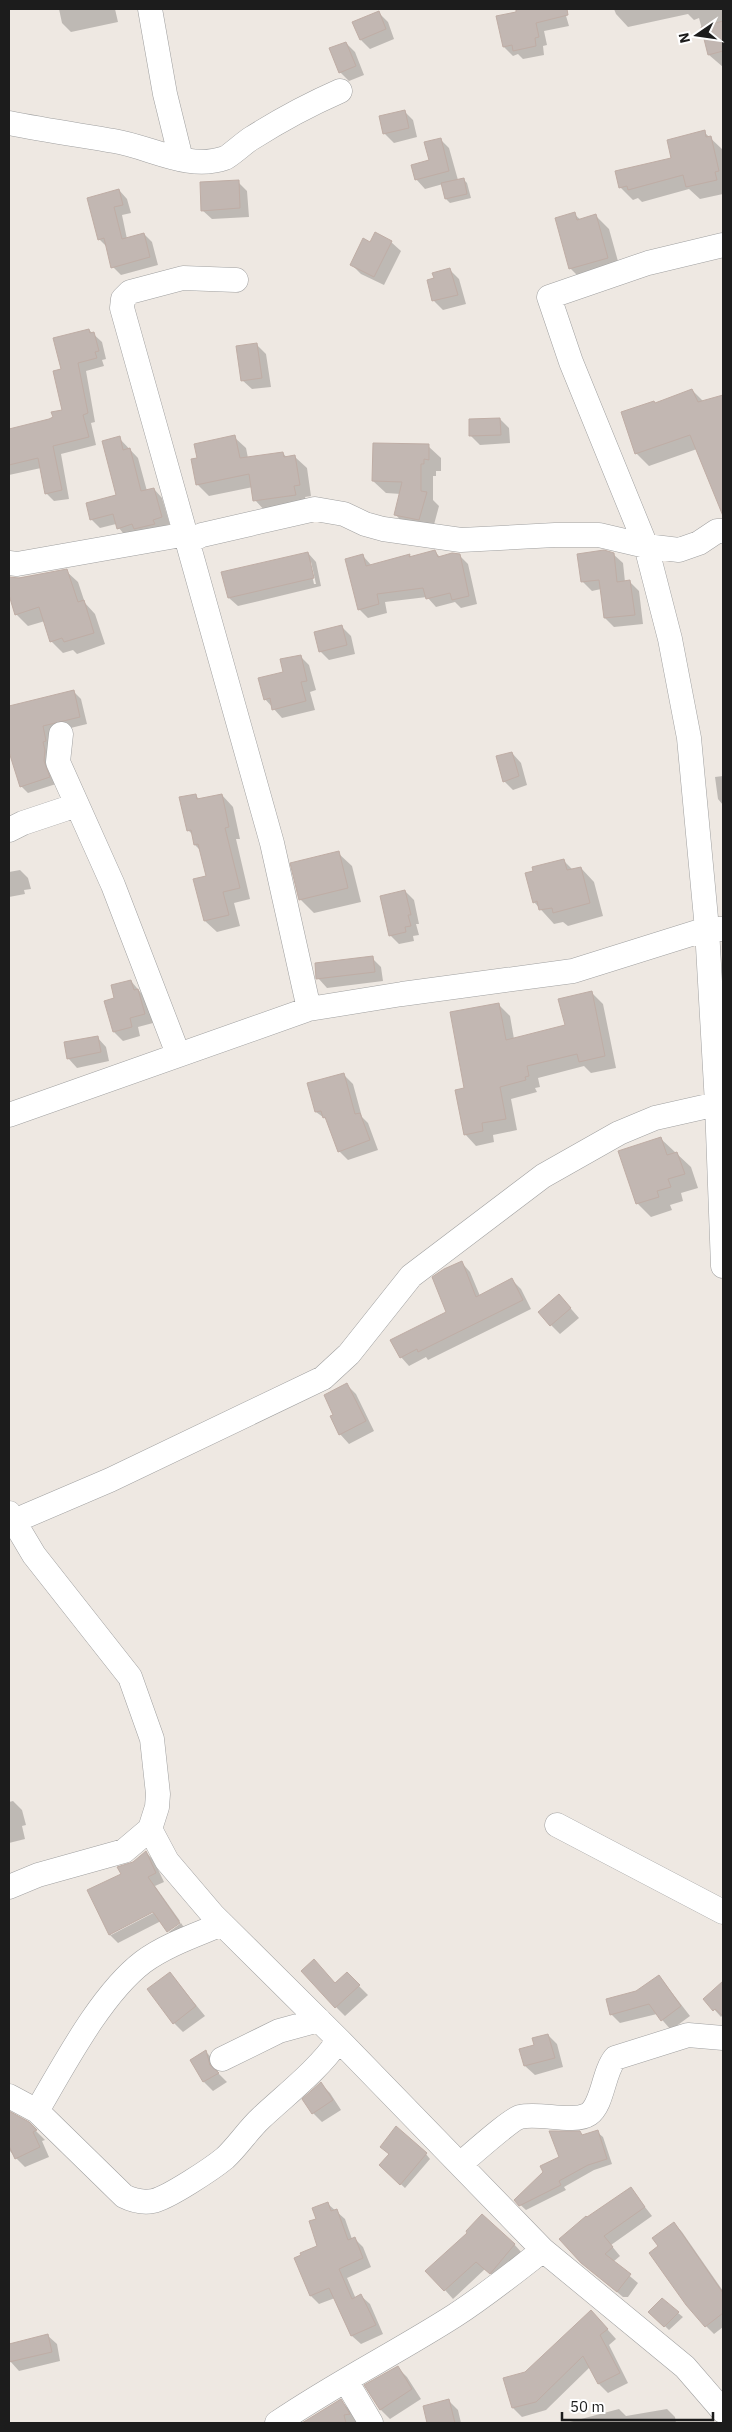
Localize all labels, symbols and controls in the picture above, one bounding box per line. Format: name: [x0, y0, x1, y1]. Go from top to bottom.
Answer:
north arrow: [672, 10, 722, 60]
text: N: [674, 31, 694, 45]
scale bar: [562, 2390, 713, 2422]
text: 50 m: [570, 2397, 605, 2416]

